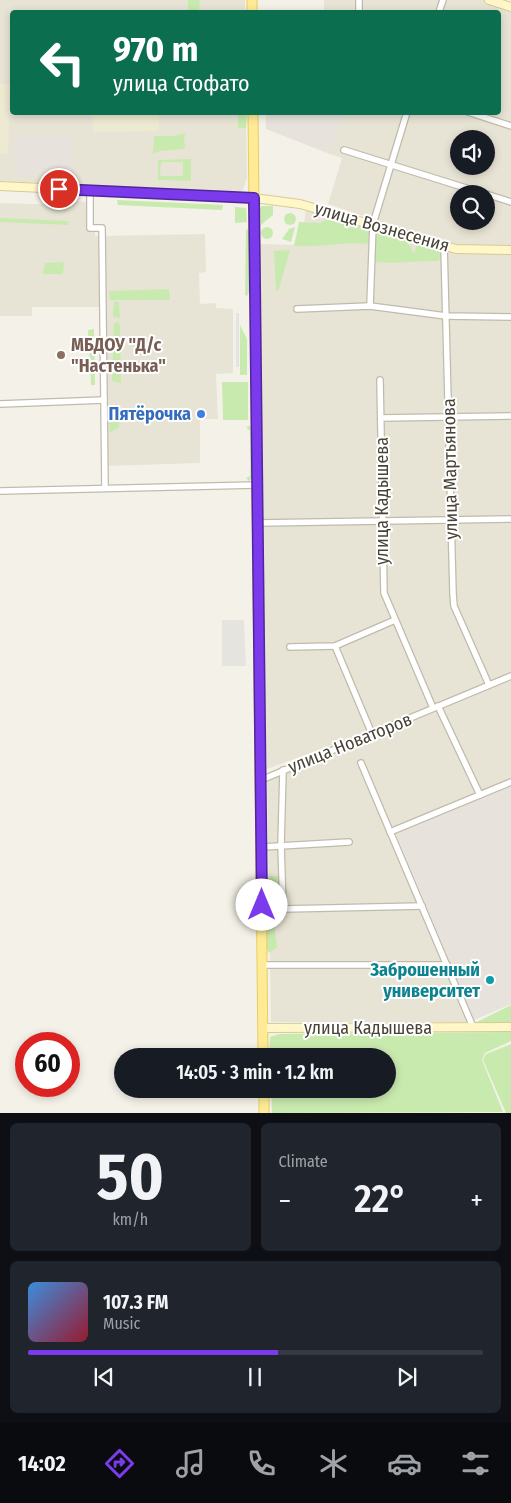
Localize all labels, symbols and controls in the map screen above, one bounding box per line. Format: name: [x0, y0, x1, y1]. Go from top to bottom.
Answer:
text: 970 m: [113, 28, 198, 70]
icon: left: [30, 30, 95, 95]
text: улица Стофато: [113, 70, 250, 97]
map controls: [450, 130, 495, 230]
button: sound: [450, 130, 495, 175]
pin: [38, 168, 80, 210]
icon: arrive: [45, 175, 73, 203]
button: search: [450, 185, 495, 230]
street label: улица Вознесения: [312, 197, 452, 257]
place label: МБДОУ "Д/с "Настенька": [71, 334, 166, 377]
marker: МБДОУ "Д/с "Настенька": [55, 349, 67, 361]
street label: улица Мартьянова: [438, 398, 462, 540]
place label: Пятёрочка: [109, 403, 191, 425]
marker: Пятёрочка: [195, 408, 207, 420]
street label: улица Кадышева: [371, 437, 393, 565]
street label: улица Новаторов: [285, 708, 415, 778]
position arrow: [235, 878, 287, 930]
place label: Заброшенный университет: [369, 959, 480, 1002]
marker: Заброшенный университет: [484, 974, 496, 986]
street label: улица Кадышева: [304, 1017, 432, 1039]
speed limit sign: 60: [15, 1032, 80, 1097]
text: 14:05 · 3 min · 1.2 km: [176, 1061, 334, 1084]
text: 50: [97, 1138, 164, 1216]
text: Climate: [279, 1152, 328, 1171]
text: 22°: [354, 1176, 407, 1222]
text: −: [279, 1184, 291, 1217]
text: +: [470, 1184, 483, 1217]
text: km/h: [112, 1210, 148, 1229]
text: 107.3 FM: [103, 1291, 168, 1314]
text: Music: [103, 1314, 140, 1333]
icon: previous: [90, 1363, 118, 1391]
icon: pause: [241, 1363, 269, 1391]
icon: next: [393, 1363, 421, 1391]
icon: directions: [102, 1446, 137, 1481]
icon: music: [173, 1446, 208, 1481]
icon: phone: [244, 1446, 279, 1481]
icon: climate: [316, 1446, 351, 1481]
icon: car: [387, 1446, 422, 1481]
icon: filters: [458, 1446, 493, 1481]
text: 14:02: [18, 1450, 66, 1477]

